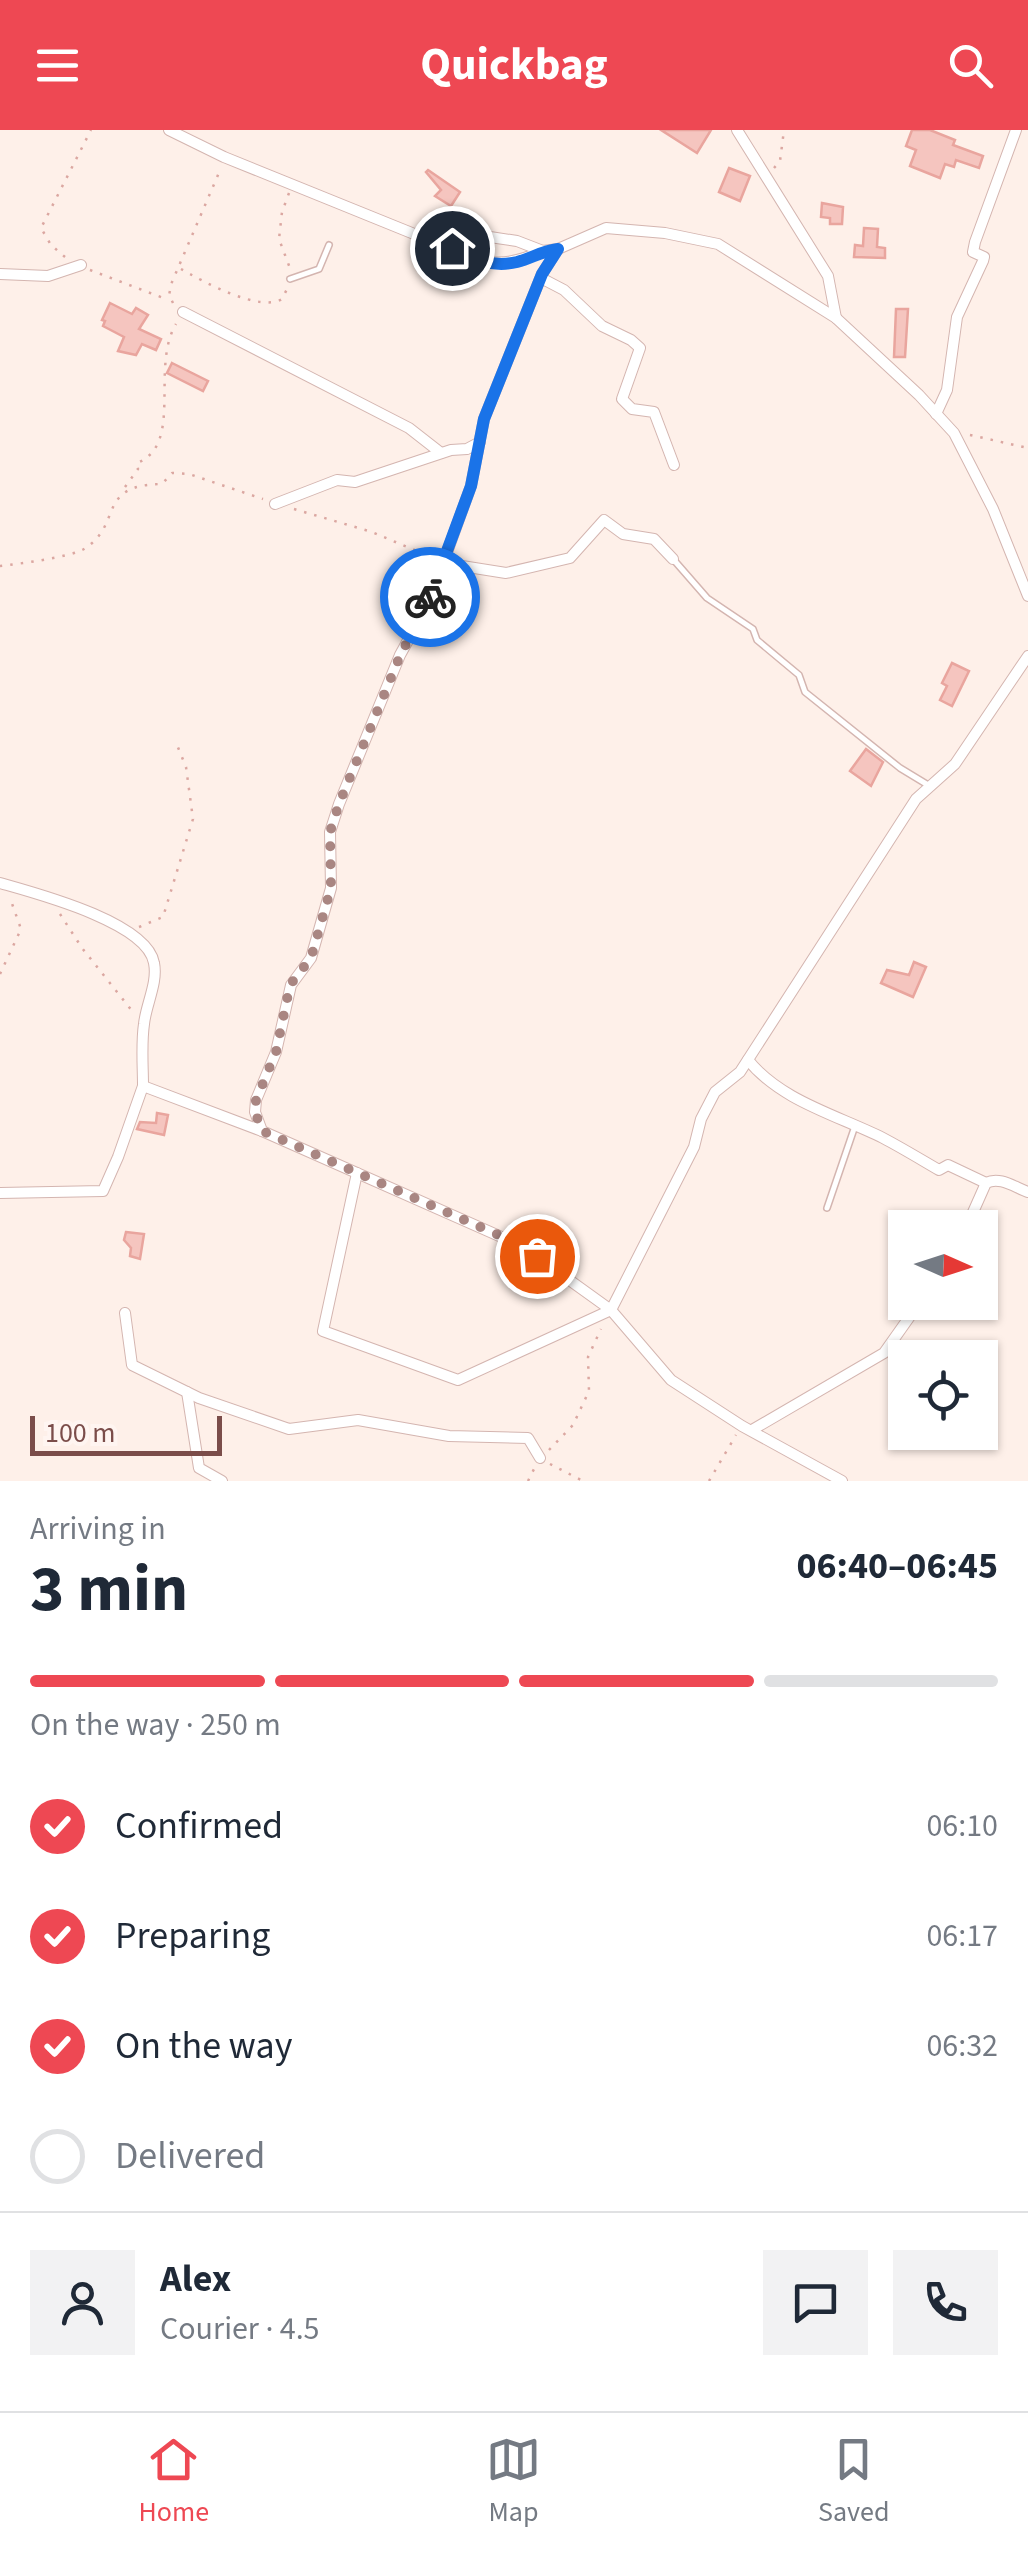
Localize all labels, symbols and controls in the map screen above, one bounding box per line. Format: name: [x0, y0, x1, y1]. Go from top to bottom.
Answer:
text: Quickbag: [420, 33, 608, 97]
icon: menu: [30, 38, 85, 93]
icon: search: [943, 38, 998, 93]
pin: [410, 206, 495, 291]
icon: home: [425, 221, 480, 276]
courier: [380, 547, 480, 647]
icon: bike: [403, 570, 458, 625]
north arrow: [888, 1210, 998, 1320]
map controls: [888, 1210, 998, 1450]
pin: [495, 1214, 580, 1299]
icon: bag: [510, 1229, 565, 1284]
button: locate: [888, 1340, 998, 1450]
scale bar: [30, 1411, 222, 1456]
text: 100 m: [45, 1413, 116, 1453]
text: Arriving in: [30, 1506, 166, 1552]
text: 06:40–06:45: [796, 1539, 998, 1593]
text: 3 min: [30, 1543, 188, 1636]
text: On the way · 250 m: [30, 1702, 281, 1748]
icon: check: [30, 1799, 85, 1854]
text: Confirmed: [115, 1799, 283, 1853]
text: 06:10: [926, 1803, 998, 1849]
icon: check: [30, 1909, 85, 1964]
text: Preparing: [115, 1909, 270, 1963]
text: 06:17: [926, 1913, 998, 1959]
icon: check: [30, 2019, 85, 2074]
text: On the way: [115, 2019, 292, 2073]
text: 06:32: [926, 2023, 998, 2069]
text: Delivered: [115, 2129, 265, 2183]
button: person: [30, 2250, 135, 2355]
button: chat: [763, 2250, 868, 2355]
button: phone: [893, 2250, 998, 2355]
text: Alex: [160, 2252, 231, 2306]
text: Courier · 4.5: [160, 2306, 320, 2352]
tab: Home: [138, 2432, 209, 2532]
tab: Map: [486, 2432, 541, 2532]
tab: Saved: [818, 2432, 889, 2532]

